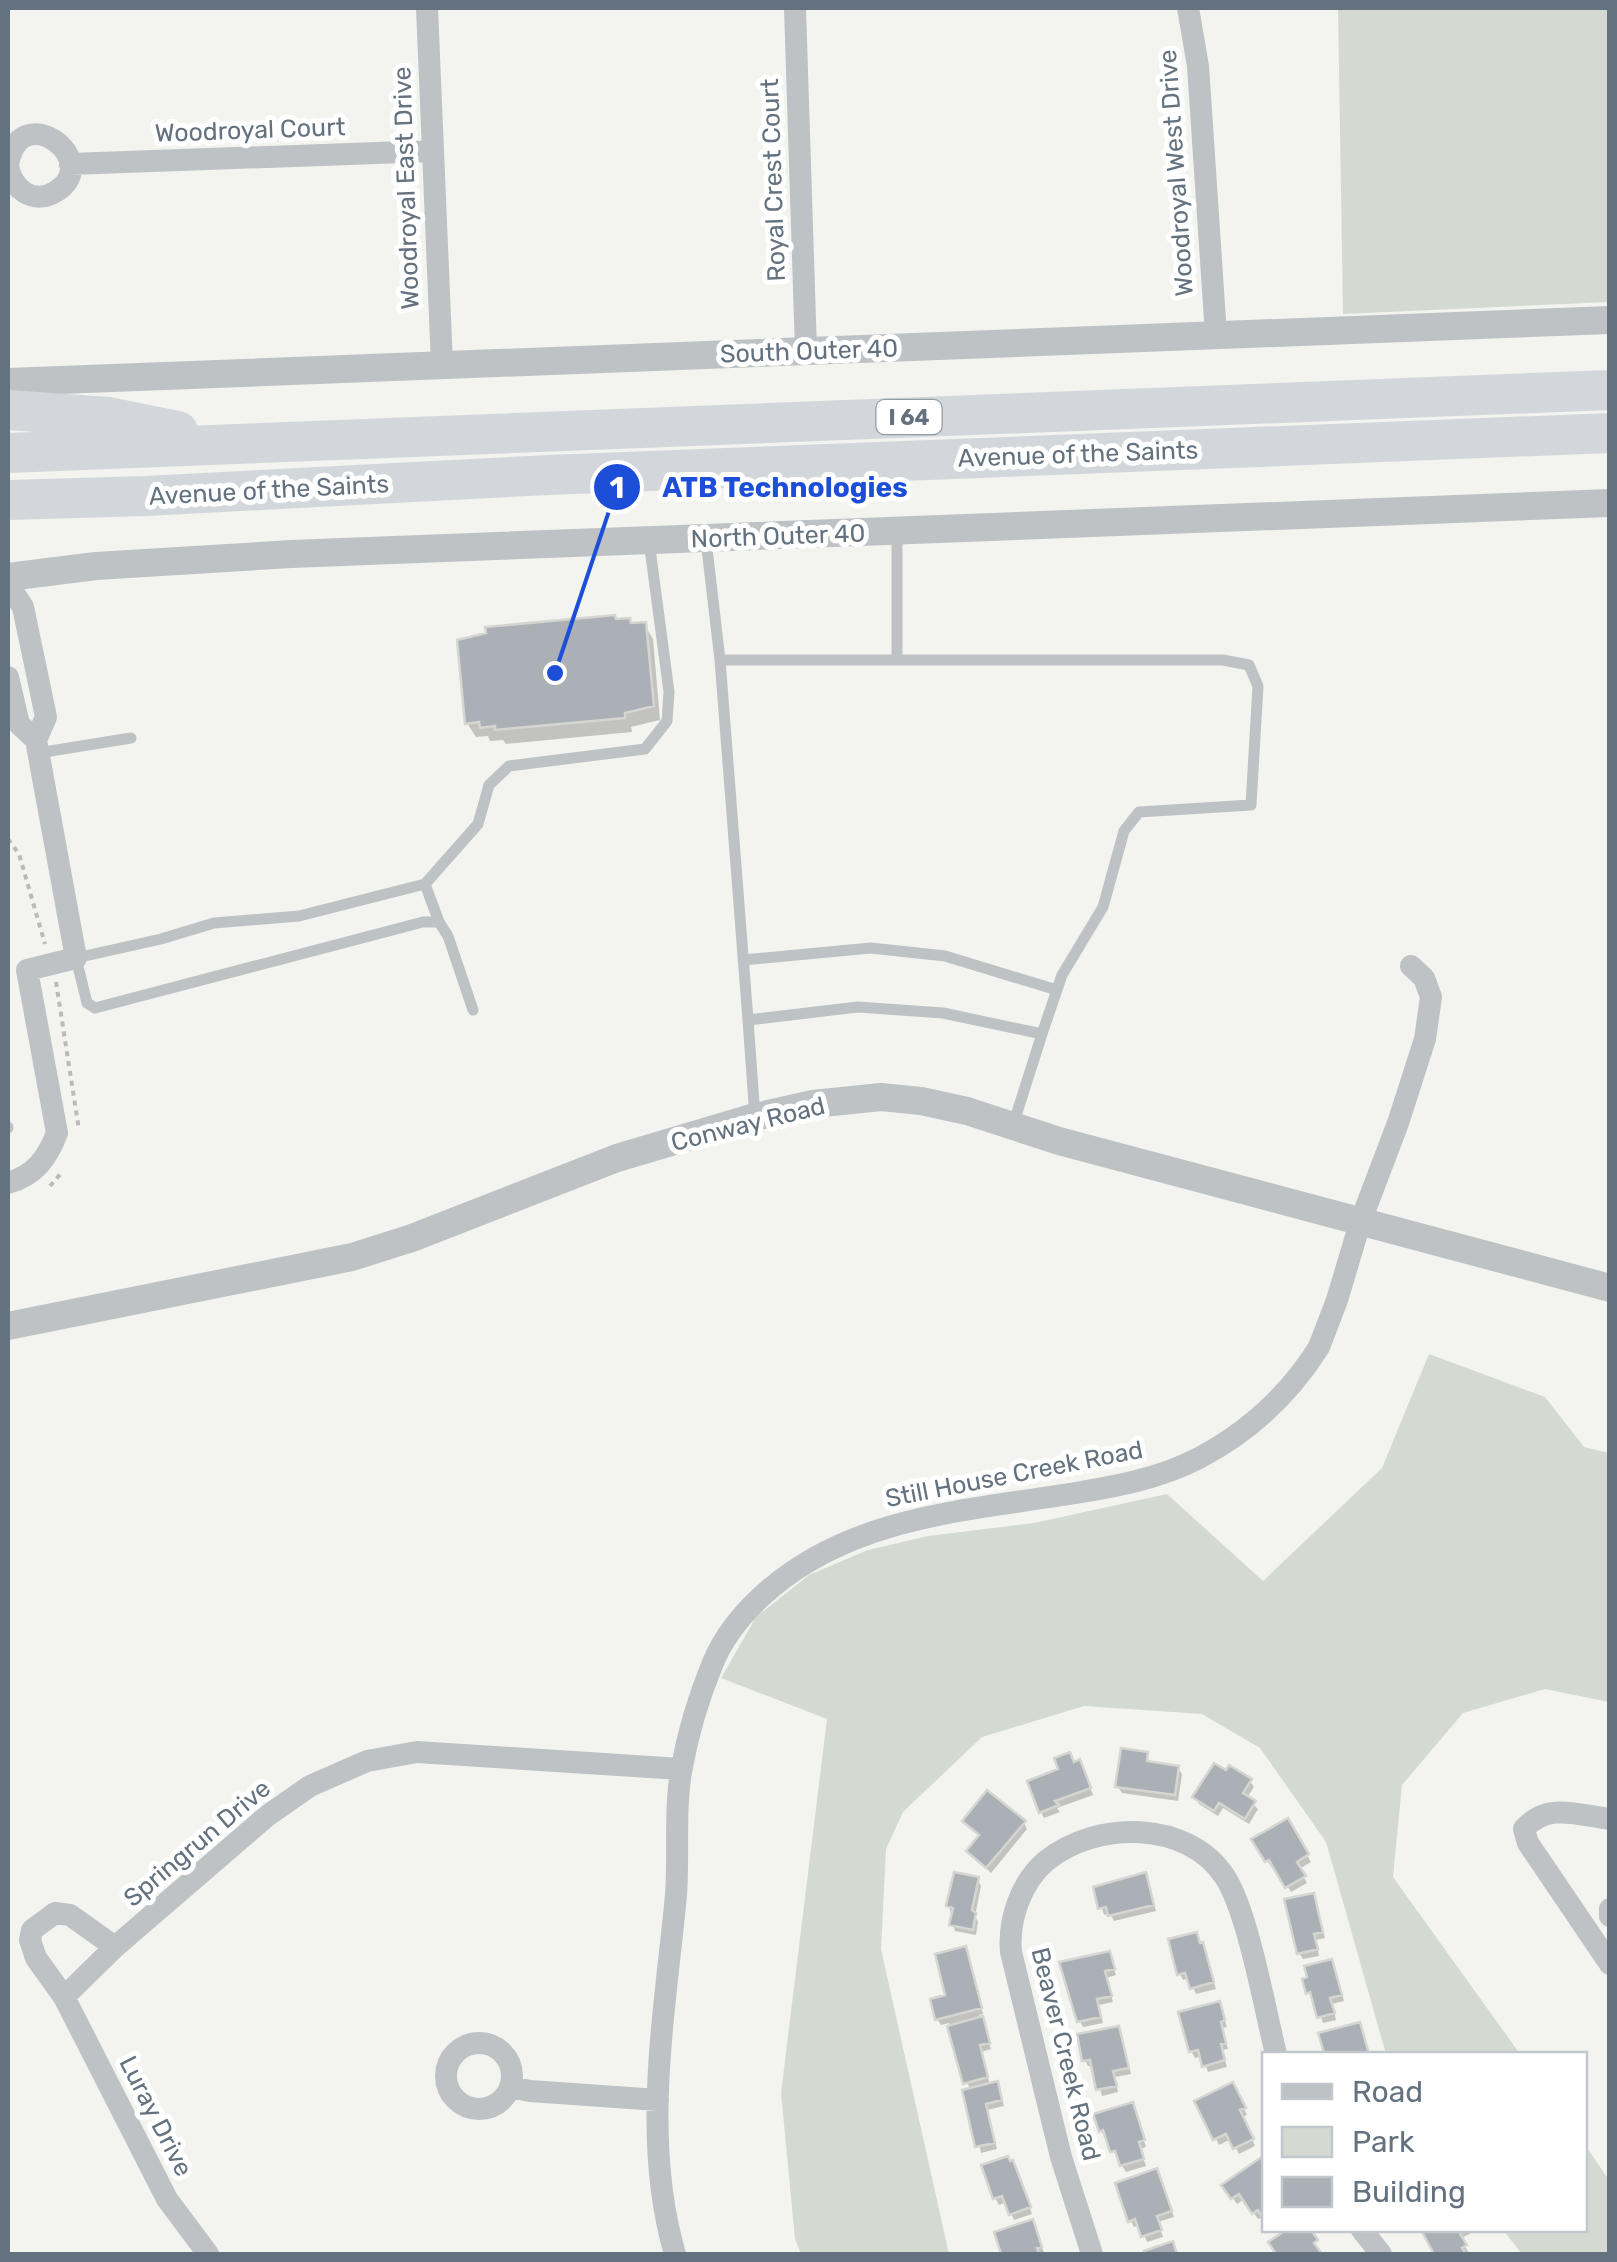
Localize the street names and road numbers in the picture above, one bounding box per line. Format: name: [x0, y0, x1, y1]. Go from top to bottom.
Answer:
street label: Woodroyal West Drive: [1153, 49, 1199, 297]
street label: Woodroyal East Drive: [387, 66, 425, 310]
street label: Royal Crest Court: [755, 78, 791, 282]
street label: Woodroyal Court: [154, 112, 346, 148]
street label: South Outer 40: [719, 333, 899, 369]
road number: I 64: [876, 400, 942, 434]
street label: Avenue of the Saints: [957, 435, 1199, 473]
street label: Avenue of the Saints: [148, 469, 390, 511]
street label: North Outer 40: [690, 518, 866, 554]
street label: Conway Road: [668, 1091, 828, 1157]
street label: Still House Creek Road: [883, 1435, 1145, 1513]
street label: Springrun Drive: [118, 1773, 276, 1913]
street label: Beaver Creek Road: [1025, 1944, 1107, 2164]
street label: Luray Drive: [113, 2051, 199, 2181]

